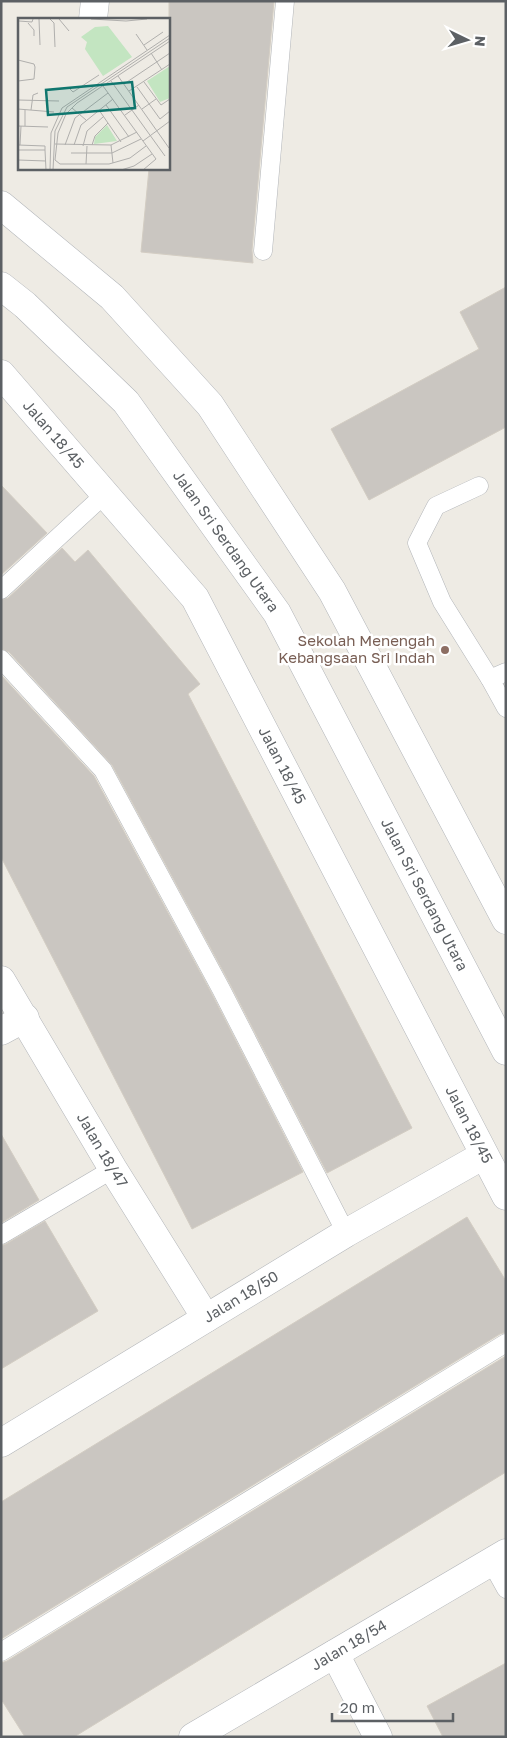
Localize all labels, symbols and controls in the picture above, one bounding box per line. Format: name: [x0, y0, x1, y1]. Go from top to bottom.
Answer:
north arrow: [442, 15, 492, 65]
inset map: [18, 18, 170, 170]
text: N: [472, 35, 489, 47]
street label: Jalan 18/45: [20, 396, 89, 472]
street label: Jalan Sri Serdang Utara: [170, 466, 283, 615]
place label: Sekolah Menengah Kebangsaan Sri Indah: [278, 631, 435, 666]
marker: Sekolah Menengah Kebangsaan Sri Indah: [439, 644, 451, 656]
street label: Jalan 18/45: [255, 723, 310, 807]
street label: Jalan Sri Serdang Utara: [378, 815, 473, 974]
street label: Jalan 18/45: [442, 1083, 497, 1166]
street label: Jalan 18/47: [74, 1109, 132, 1190]
street label: Jalan 18/50: [200, 1266, 281, 1326]
street label: Jalan 18/54: [307, 1615, 390, 1674]
scale bar: [332, 1690, 453, 1722]
text: 20 m: [340, 1698, 375, 1716]

